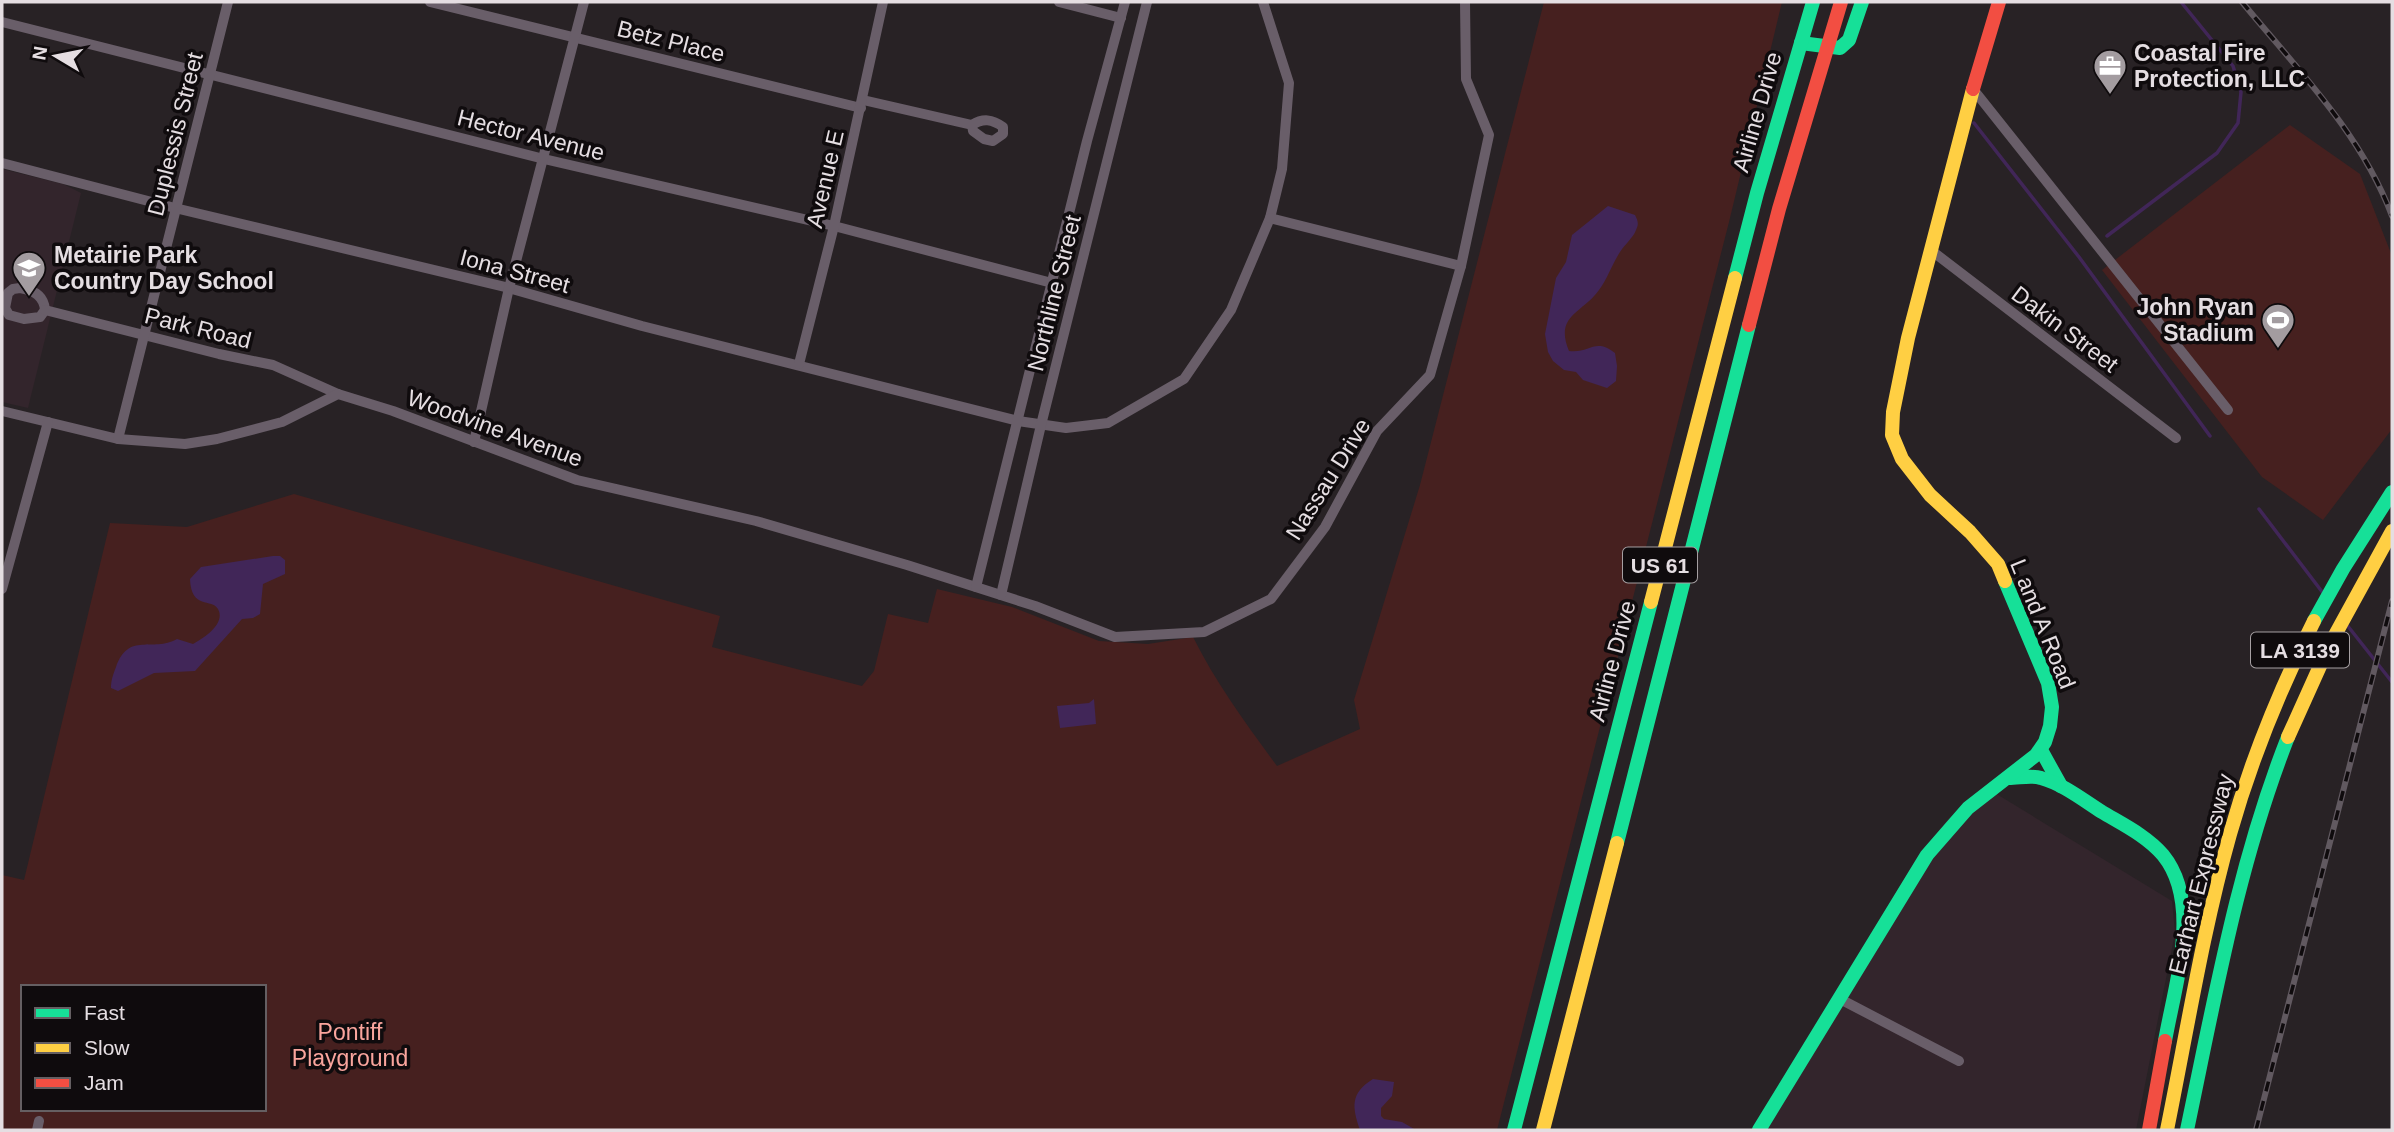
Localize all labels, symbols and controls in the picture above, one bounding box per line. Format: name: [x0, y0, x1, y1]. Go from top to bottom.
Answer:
street label: Betz Place: [615, 15, 727, 67]
north arrow: [21, 21, 91, 91]
place label: Coastal Fire Protection, LLC: [2134, 40, 2305, 92]
text: N: [28, 45, 51, 62]
office icon: Coastal Fire Protection, LLC: [2091, 47, 2129, 96]
street label: Duplessis Street: [142, 49, 208, 218]
street label: Airline Drive: [1727, 49, 1787, 175]
street label: Hector Avenue: [455, 104, 607, 166]
street label: Avenue E: [801, 128, 849, 230]
street label: Northline Street: [1022, 212, 1086, 374]
place label: Metairie Park Country Day School: [54, 242, 274, 294]
street label: Iona Street: [457, 244, 573, 298]
school or university icon: Metairie Park Country Day School: [10, 249, 48, 298]
street label: Dakin Street: [2007, 281, 2124, 378]
place label: John Ryan Stadium: [2136, 294, 2254, 346]
sports icon: John Ryan Stadium: [2259, 301, 2297, 350]
street label: Park Road: [142, 302, 254, 354]
street label: Woodvine Avenue: [404, 384, 586, 472]
street label: Nassau Drive: [1280, 414, 1376, 544]
road number: US 61: [1623, 548, 1697, 582]
street label: L and A Road: [2005, 555, 2081, 693]
street label: Airline Drive: [1583, 598, 1641, 724]
road number: LA 3139: [2251, 632, 2349, 668]
street label: Earhart Expressway: [2163, 771, 2239, 977]
legend: [21, 985, 266, 1111]
text: Fast: [84, 1001, 125, 1024]
park label: Pontiff Playground: [292, 1019, 408, 1071]
text: Slow: [84, 1036, 130, 1059]
text: Jam: [84, 1071, 124, 1094]

